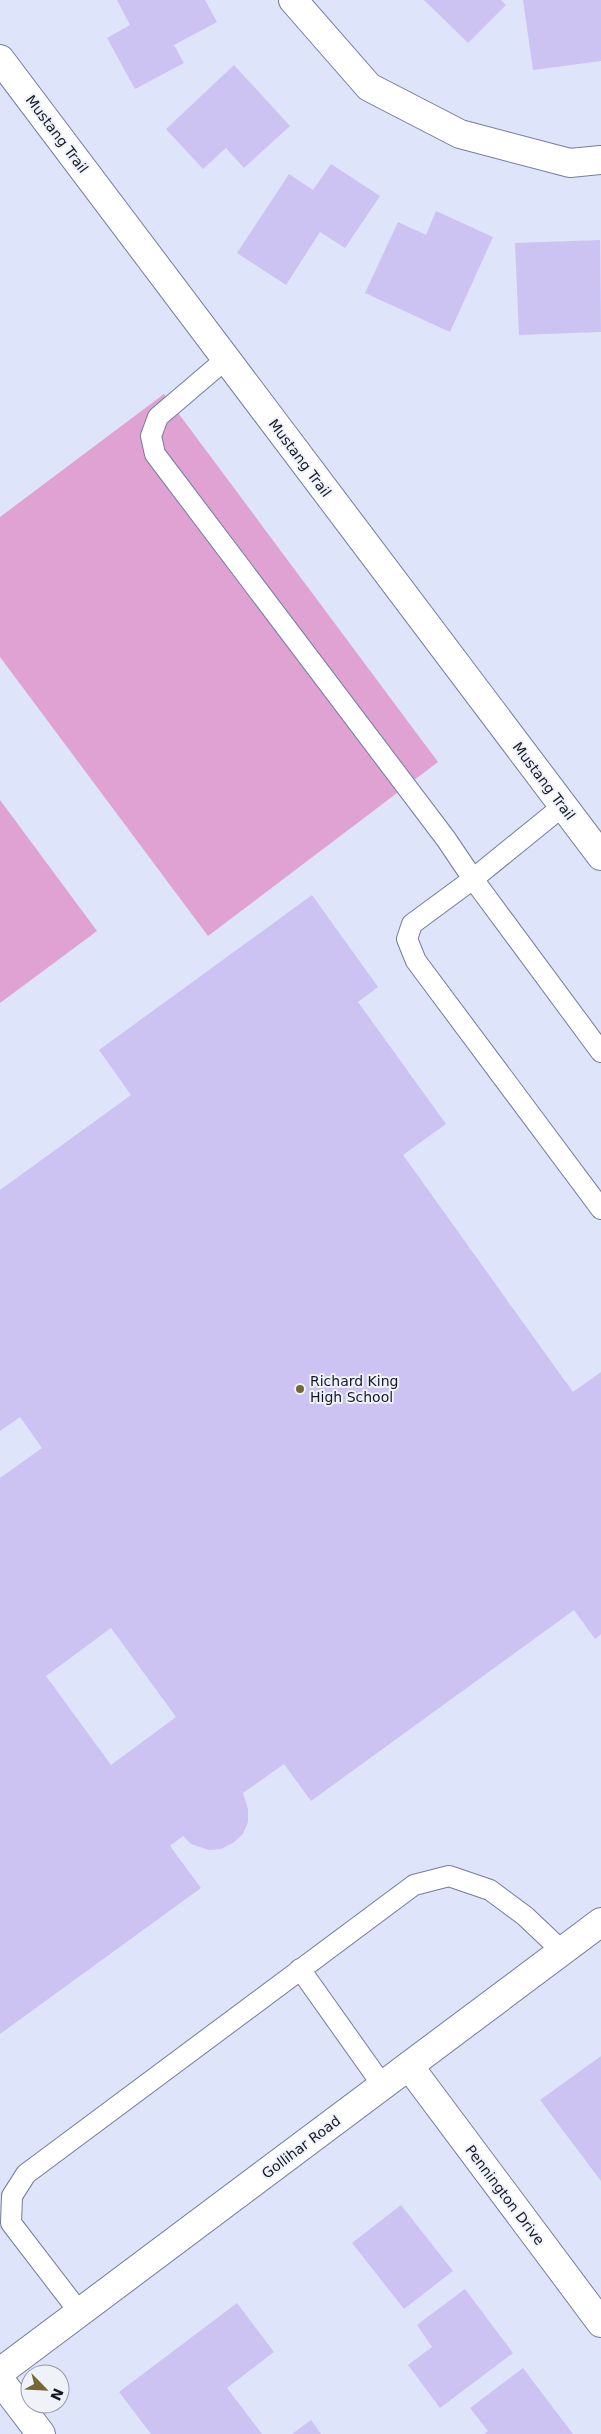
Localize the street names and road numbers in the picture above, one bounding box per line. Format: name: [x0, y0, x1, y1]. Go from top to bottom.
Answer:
street label: Mustang Trail: [23, 92, 91, 176]
street label: Mustang Trail: [266, 416, 334, 500]
street label: Mustang Trail: [510, 739, 578, 823]
street label: Gollihar Road: [259, 2112, 343, 2182]
street label: Pennington Drive: [462, 2142, 548, 2248]

